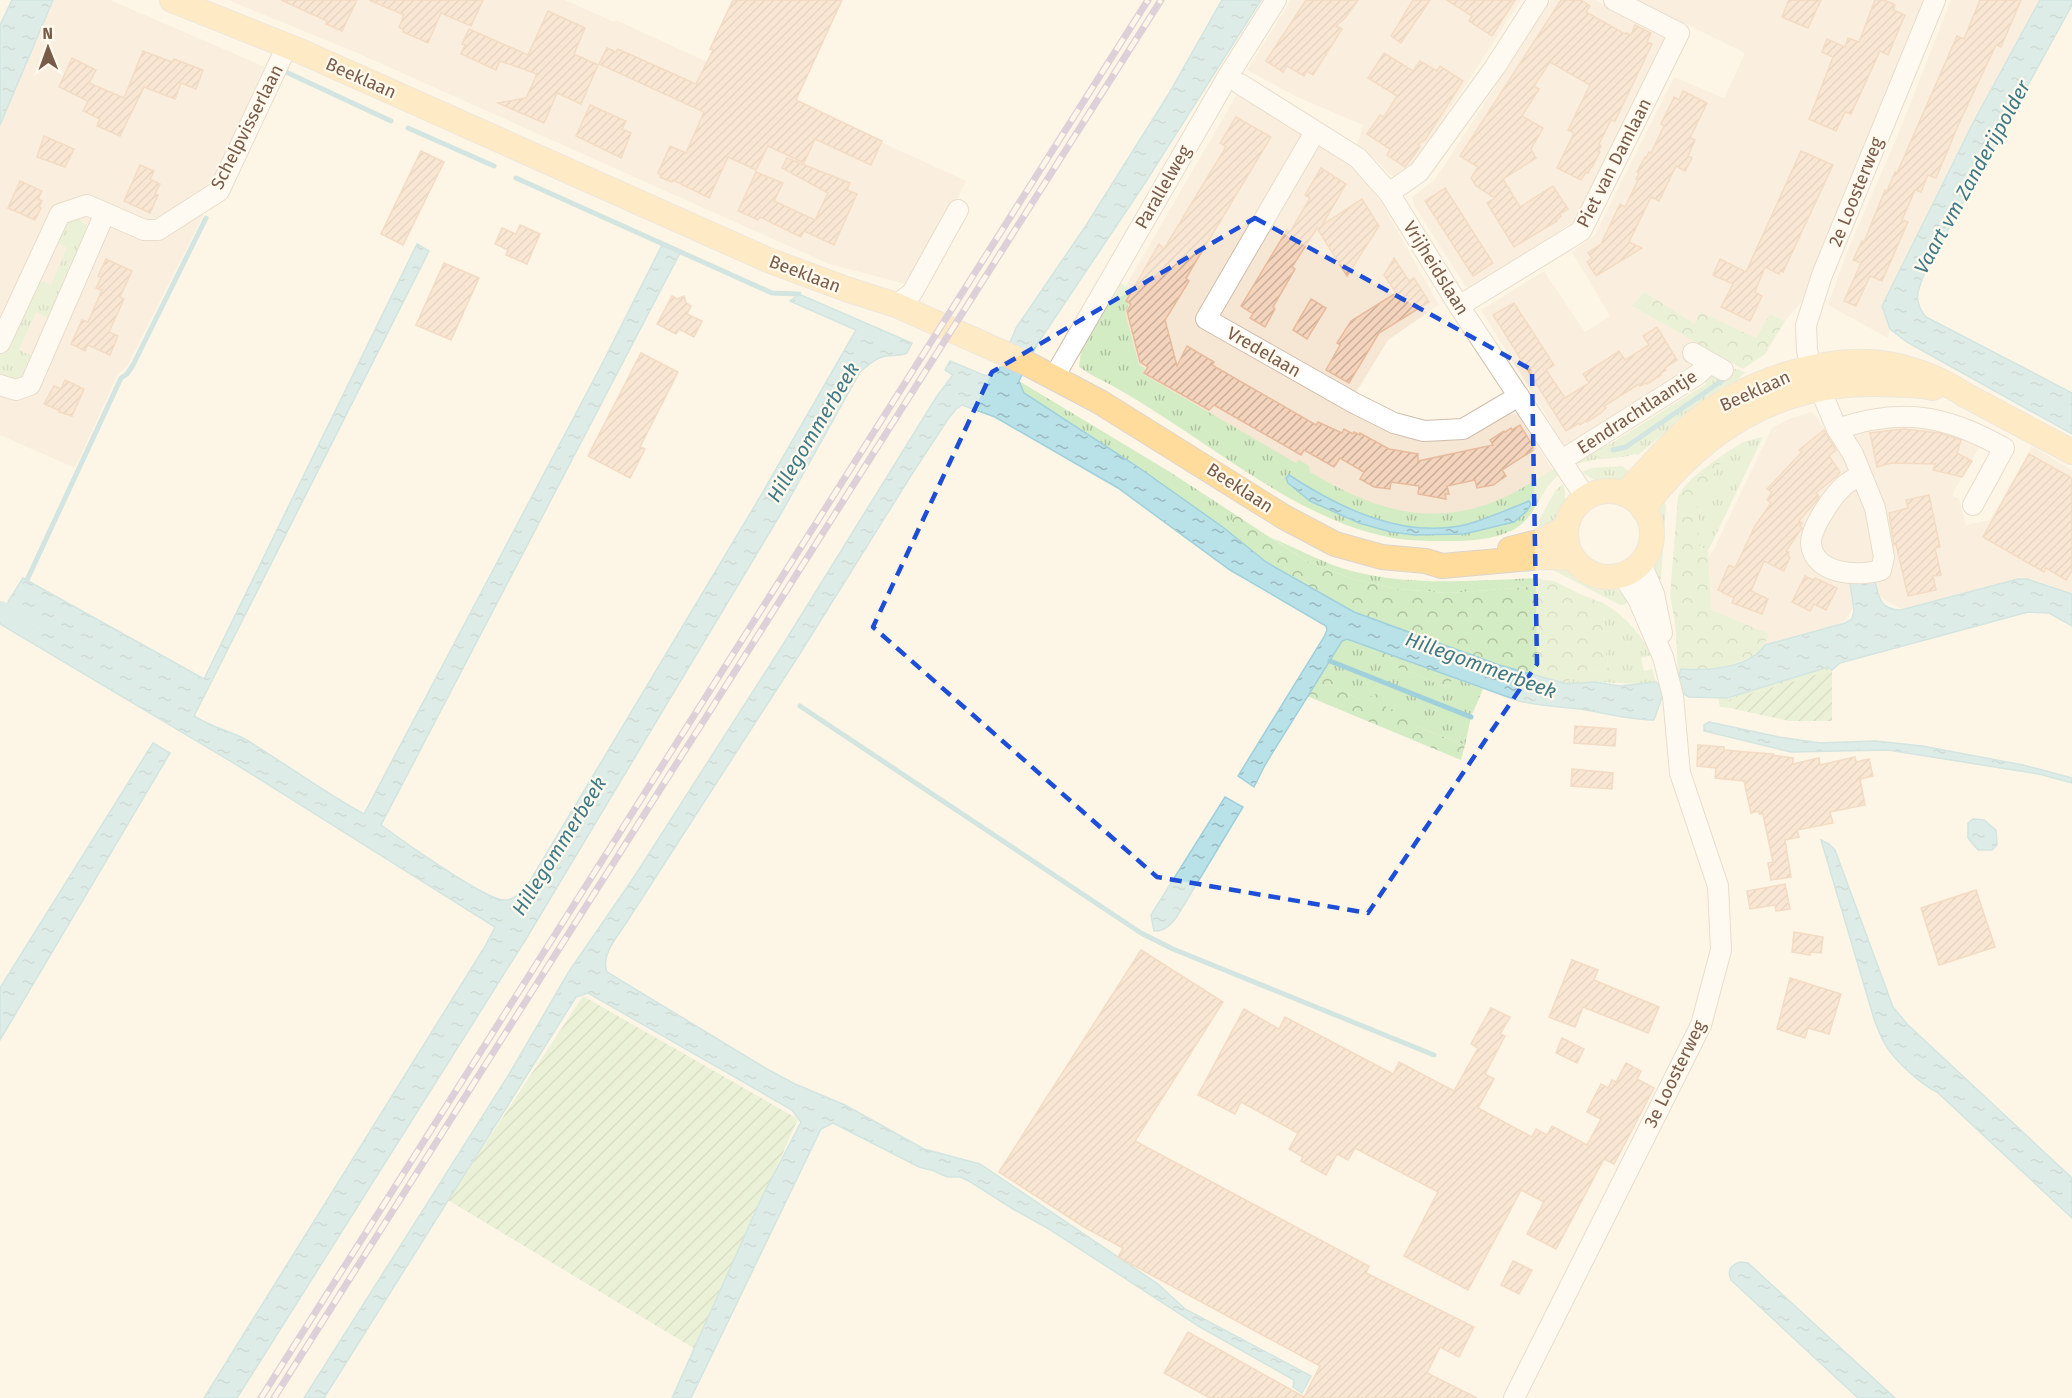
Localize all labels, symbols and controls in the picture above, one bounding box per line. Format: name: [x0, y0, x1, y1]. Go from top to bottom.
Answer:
north arrow: [18, 18, 78, 78]
text: N: [42, 24, 53, 43]
street label: Beeklaan: [322, 53, 400, 103]
street label: Schelpvisserlaan: [206, 61, 288, 193]
water label: Vaart vm Zanderijpolder: [1909, 75, 2036, 278]
street label: Piet van Damlaan: [1572, 95, 1656, 231]
street label: 2e Loosterweg: [1824, 133, 1888, 250]
street label: Parallelweg: [1130, 141, 1196, 233]
street label: Vrijheidslaan: [1398, 217, 1474, 319]
street label: Beeklaan: [766, 250, 844, 298]
street label: Vredelaan: [1223, 322, 1305, 382]
water label: Hillegommerbeek: [762, 358, 864, 506]
street label: Eendrachtlaantje: [1573, 365, 1701, 459]
street label: Beeklaan: [1716, 366, 1794, 416]
street label: Beeklaan: [1203, 458, 1277, 518]
water label: Hillegommerbeek: [1402, 627, 1560, 703]
water label: Hillegommerbeek: [507, 772, 611, 920]
street label: 3e Loosterweg: [1640, 1016, 1711, 1131]

